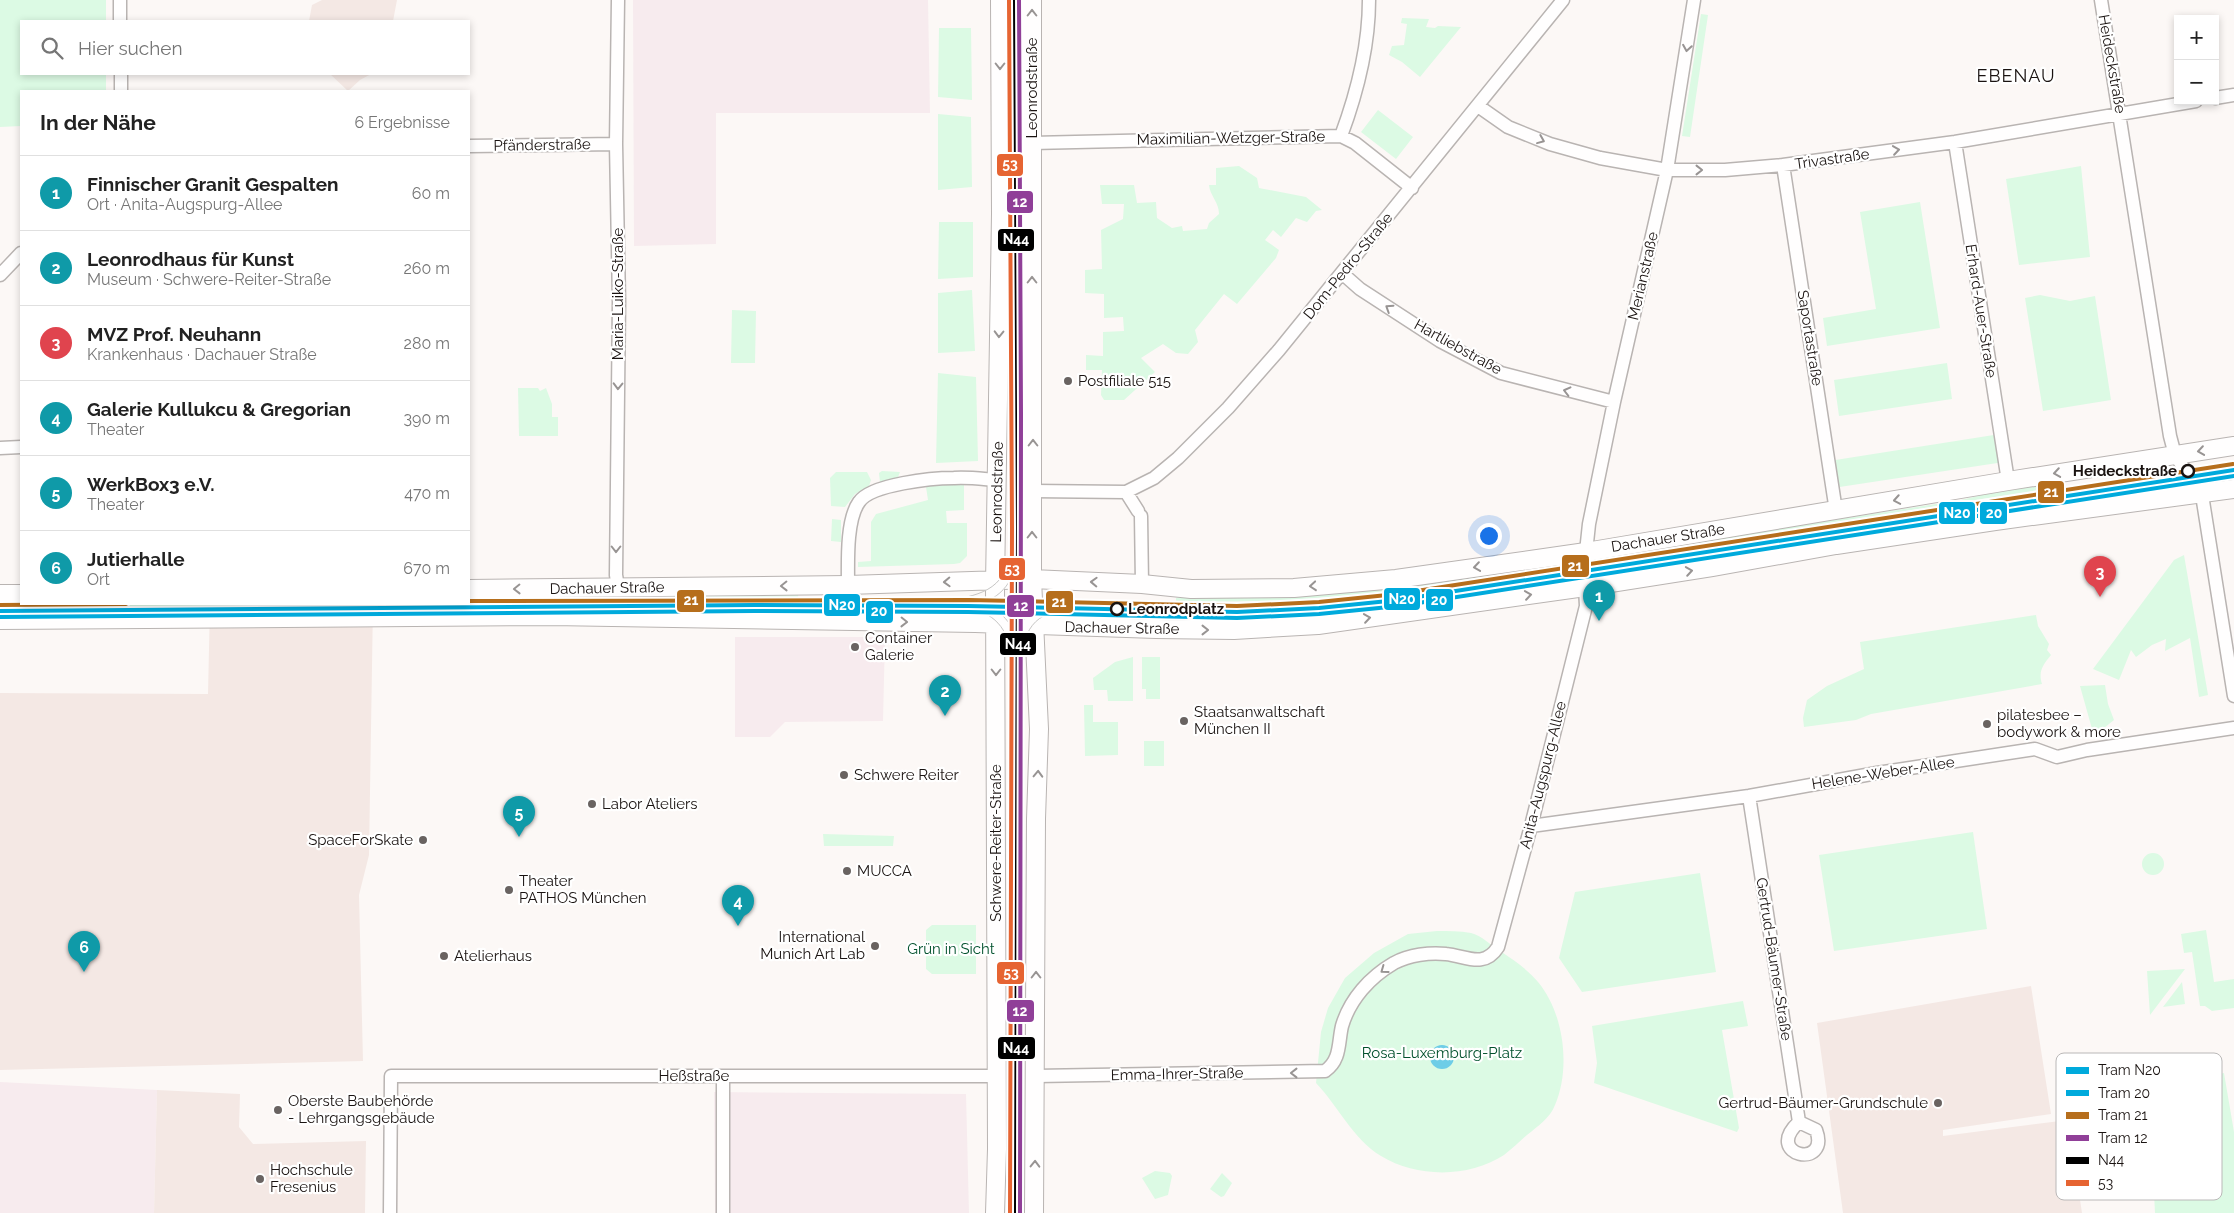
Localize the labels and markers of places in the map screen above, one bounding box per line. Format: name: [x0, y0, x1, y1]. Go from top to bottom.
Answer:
place label: Postfiliale 515: [1078, 372, 1171, 390]
marker: Postfiliale 515: [1062, 375, 1074, 387]
place label: Heideckstraße: [2073, 462, 2177, 480]
marker: Heideckstraße: [2181, 464, 2195, 478]
pin: 3: [2084, 556, 2116, 597]
pin: 1: [1583, 580, 1615, 621]
place label: Leonrodplatz: [1128, 600, 1224, 618]
marker: Leonrodplatz: [1110, 602, 1124, 616]
place label: Container Galerie: [865, 629, 933, 664]
marker: Container Galerie: [849, 641, 861, 653]
pin: 2: [929, 675, 961, 716]
place label: Staatsanwaltschaft München II: [1194, 703, 1325, 738]
place label: pilatesbee – bodywork & more: [1997, 706, 2121, 741]
marker: Staatsanwaltschaft München II: [1178, 715, 1190, 727]
marker: pilatesbee – bodywork & more: [1981, 718, 1993, 730]
place label: Schwere Reiter: [854, 766, 960, 784]
marker: Schwere Reiter: [838, 769, 850, 781]
place label: Labor Ateliers: [602, 795, 698, 813]
pin: 5: [503, 796, 535, 837]
marker: Labor Ateliers: [586, 798, 598, 810]
place label: SpaceForSkate: [308, 831, 413, 849]
marker: SpaceForSkate: [417, 834, 429, 846]
place label: MUCCA: [857, 862, 912, 880]
marker: MUCCA: [841, 865, 853, 877]
place label: Theater PATHOS München: [519, 872, 646, 907]
marker: Theater PATHOS München: [503, 884, 515, 896]
pin: 4: [722, 885, 754, 926]
place label: International Munich Art Lab: [760, 928, 866, 963]
pin: 6: [68, 931, 100, 972]
marker: International Munich Art Lab: [869, 940, 881, 952]
place label: Atelierhaus: [454, 947, 532, 965]
marker: Atelierhaus: [438, 950, 450, 962]
place label: Oberste Baubehörde - Lehrgangsgebäude: [288, 1092, 435, 1127]
place label: Gertrud-Bäumer-Grundschule: [1719, 1094, 1928, 1112]
marker: Gertrud-Bäumer-Grundschule: [1932, 1097, 1944, 1109]
marker: Oberste Baubehörde - Lehrgangsgebäude: [272, 1104, 284, 1116]
place label: Hochschule Fresenius: [270, 1161, 353, 1196]
marker: Hochschule Fresenius: [254, 1173, 266, 1185]

